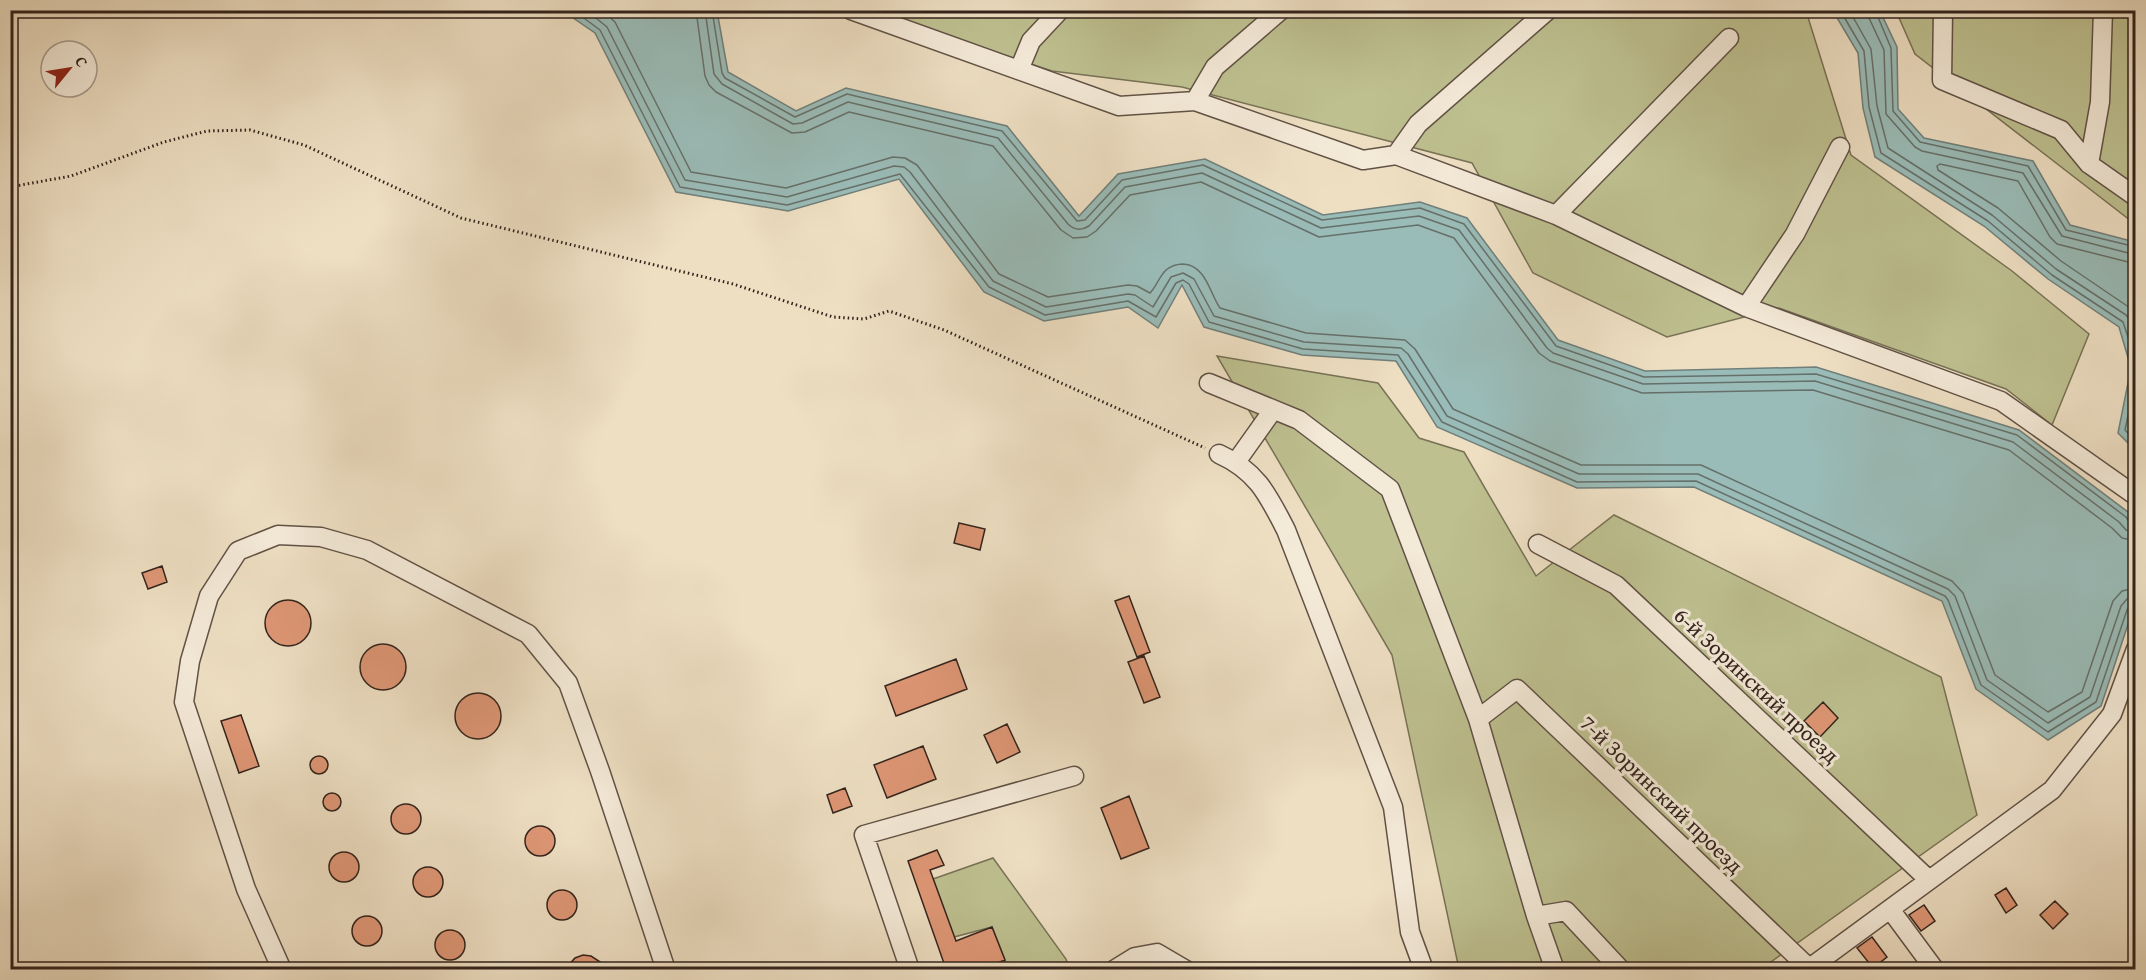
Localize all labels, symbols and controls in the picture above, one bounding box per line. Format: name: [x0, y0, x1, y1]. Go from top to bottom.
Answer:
north arrow: [39, 39, 99, 99]
text: С: [69, 52, 95, 71]
street label: 6-й Зоринский проезд: [1667, 600, 1847, 770]
street label: 7-й Зоринский проезд: [1573, 707, 1751, 881]

